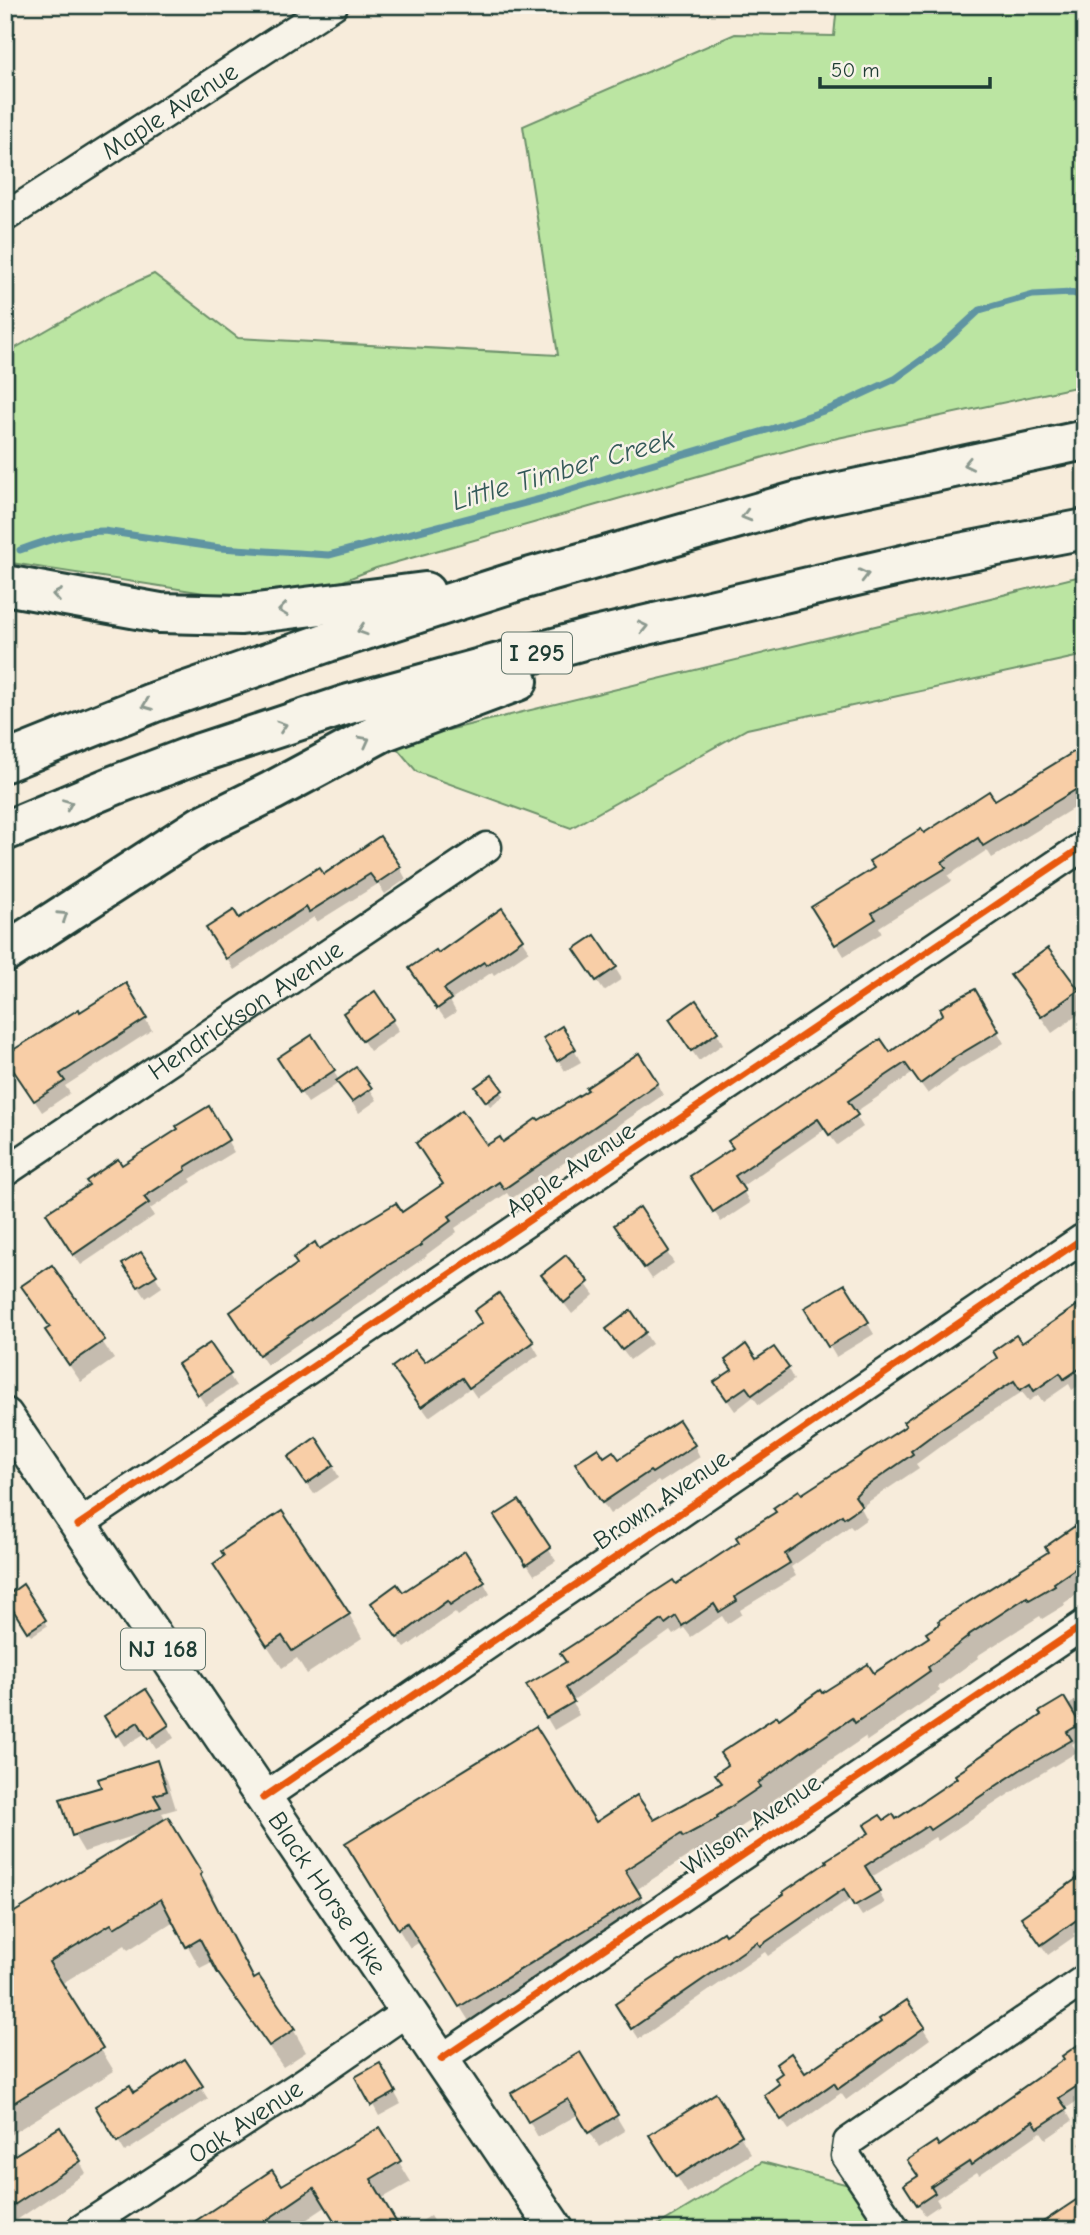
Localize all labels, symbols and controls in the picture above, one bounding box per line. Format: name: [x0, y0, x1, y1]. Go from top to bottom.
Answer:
scale bar: [820, 46, 990, 90]
street label: Maple Avenue: [97, 57, 244, 166]
text: 50 m: [831, 58, 880, 82]
water label: Little Timber Creek: [448, 423, 679, 517]
one-way arrow: [962, 455, 974, 470]
one-way arrow: [740, 508, 752, 522]
one-way arrow: [858, 569, 870, 583]
one-way arrow: [52, 588, 64, 603]
one-way arrow: [277, 602, 289, 617]
one-way arrow: [637, 620, 649, 635]
one-way arrow: [357, 622, 369, 637]
road number: I 295: [502, 632, 572, 674]
one-way arrow: [142, 696, 154, 710]
one-way arrow: [275, 720, 287, 734]
one-way arrow: [358, 736, 370, 749]
one-way arrow: [62, 799, 74, 813]
one-way arrow: [55, 911, 68, 924]
street label: Hendrickson Avenue: [143, 934, 349, 1087]
street label: Apple Avenue: [500, 1116, 641, 1224]
street label: Brown Avenue: [588, 1443, 735, 1556]
road number: NJ 168: [121, 1629, 205, 1670]
street label: Wilson Avenue: [676, 1767, 827, 1882]
street label: Black Horse Pike: [261, 1806, 393, 1981]
street label: Oak Avenue: [183, 2074, 309, 2170]

